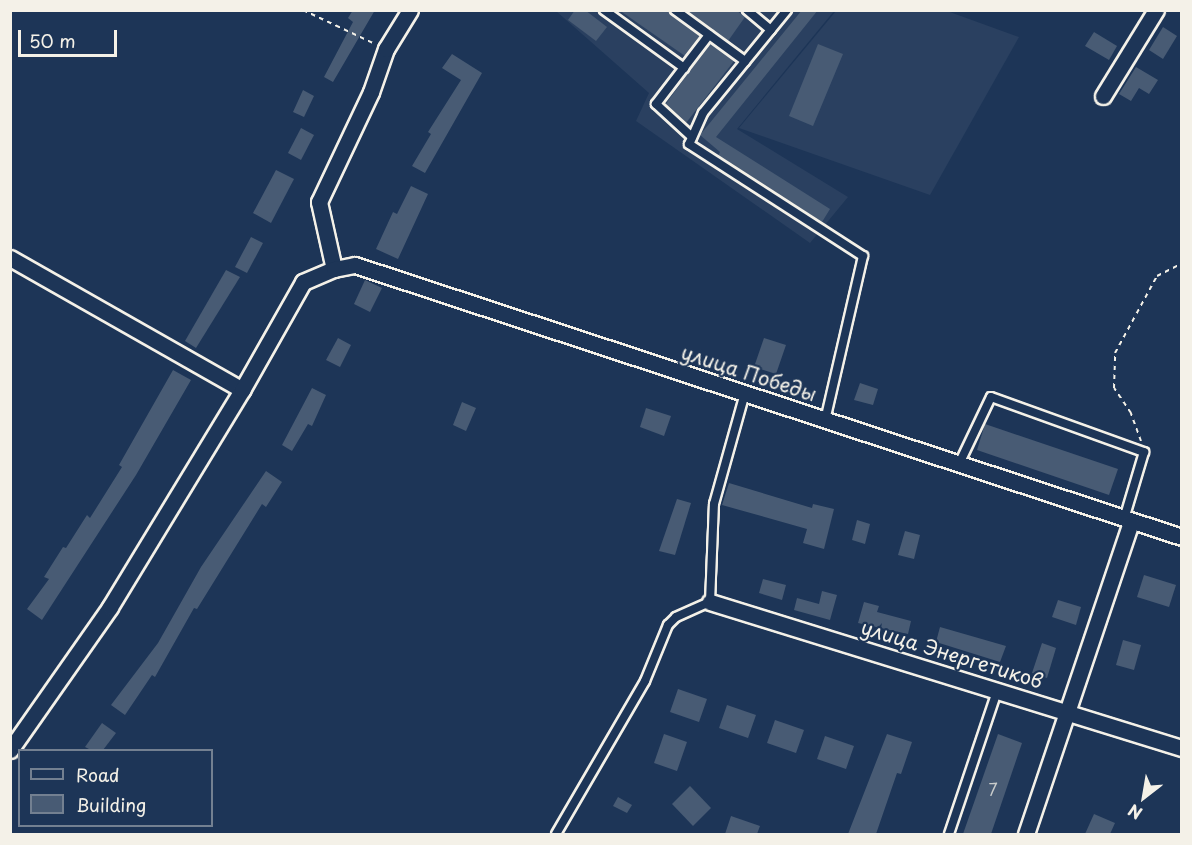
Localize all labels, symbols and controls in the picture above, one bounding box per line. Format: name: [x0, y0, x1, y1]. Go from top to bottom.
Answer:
scale bar: [21, 18, 120, 56]
text: 50 m: [29, 27, 76, 54]
street label: улица Победы: [678, 340, 820, 406]
street label: улица Энергетиков: [858, 615, 1046, 693]
legend: [18, 749, 213, 827]
text: Road: [76, 761, 120, 788]
north arrow: [1114, 767, 1174, 827]
house number: 7: [988, 779, 998, 799]
text: Building: [76, 791, 146, 818]
text: N: [1123, 799, 1146, 826]

